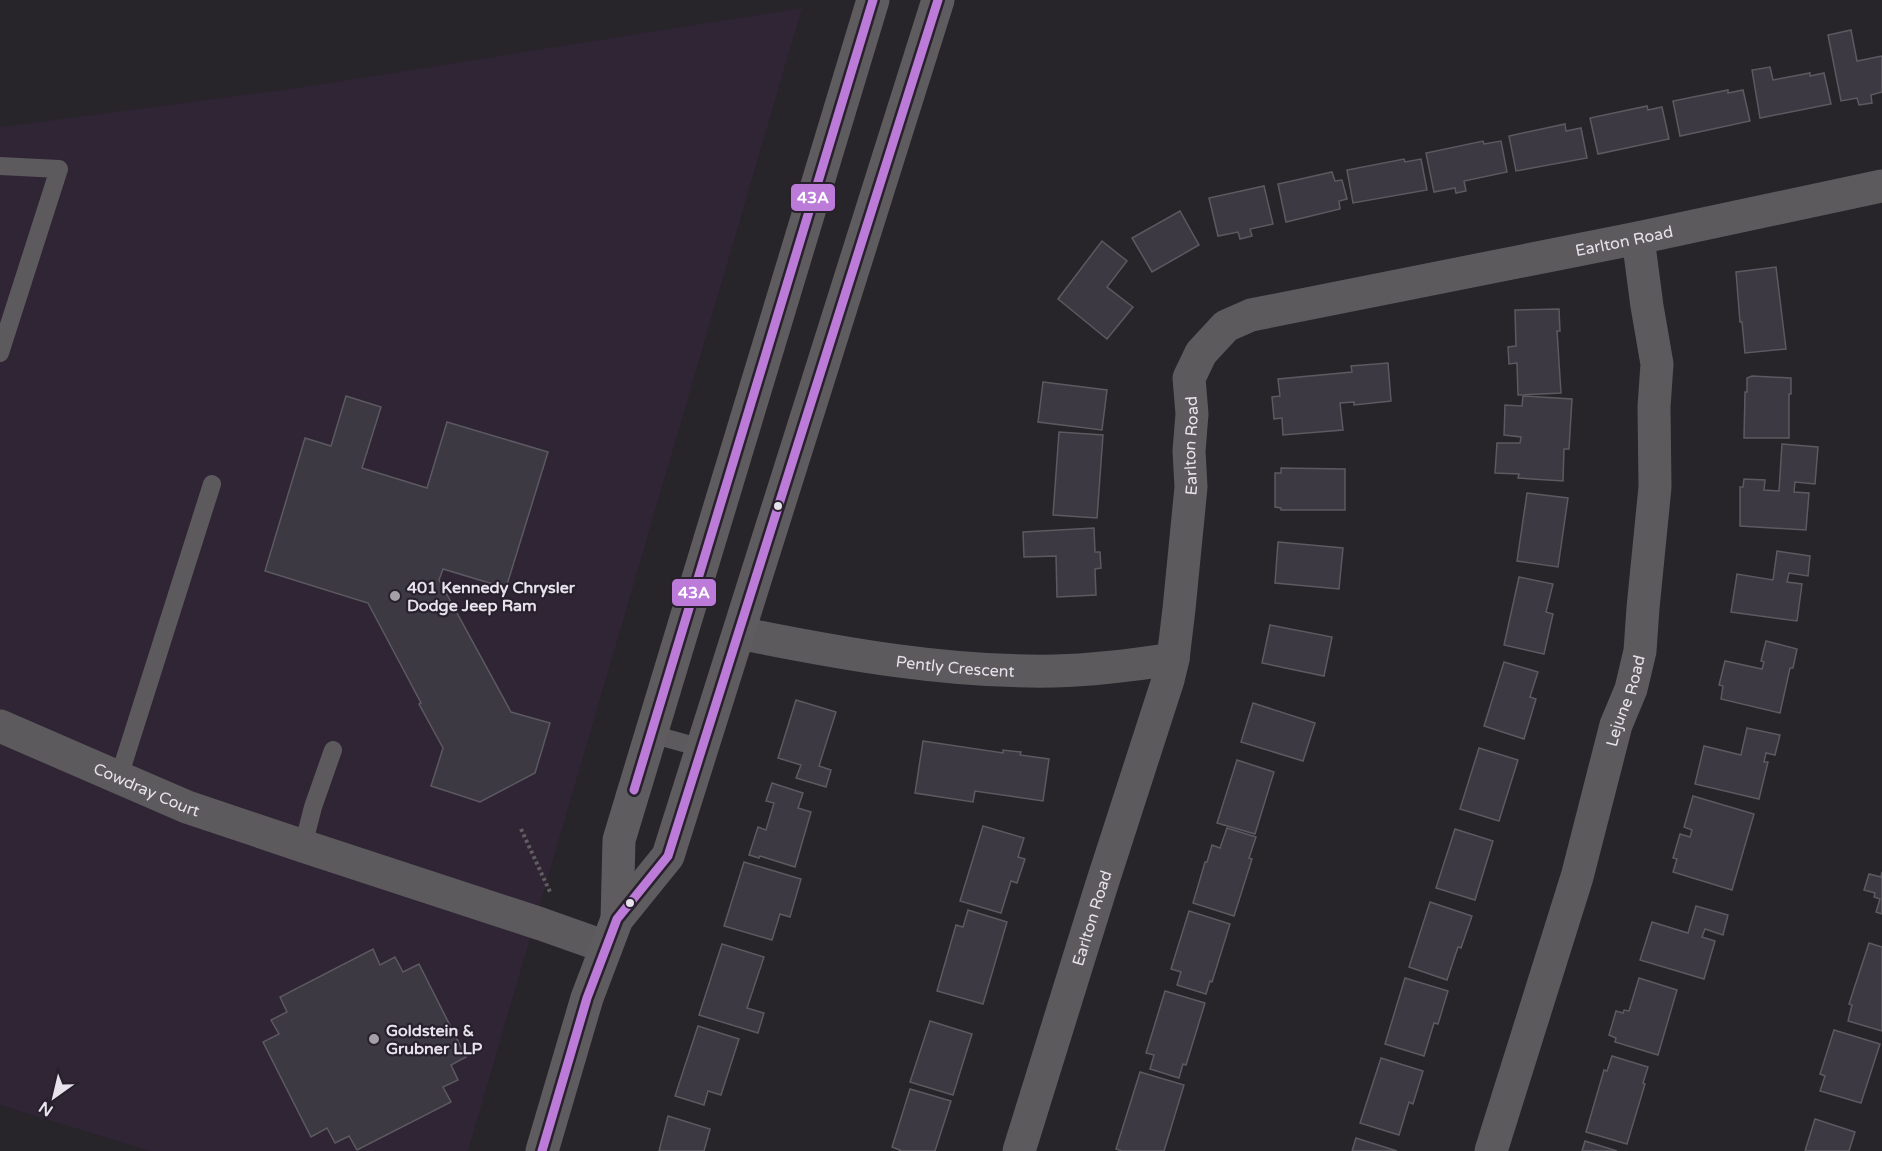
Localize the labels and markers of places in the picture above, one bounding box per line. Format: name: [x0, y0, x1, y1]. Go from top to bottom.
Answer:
unlabelled marker: [772, 500, 784, 512]
place label: 401 Kennedy Chrysler Dodge Jeep Ram: [407, 578, 576, 616]
marker: 401 Kennedy Chrysler Dodge Jeep Ram: [388, 589, 402, 603]
unlabelled marker: [624, 897, 636, 909]
place label: Goldstein & Grubner LLP: [386, 1021, 483, 1059]
marker: Goldstein & Grubner LLP: [367, 1032, 381, 1046]

